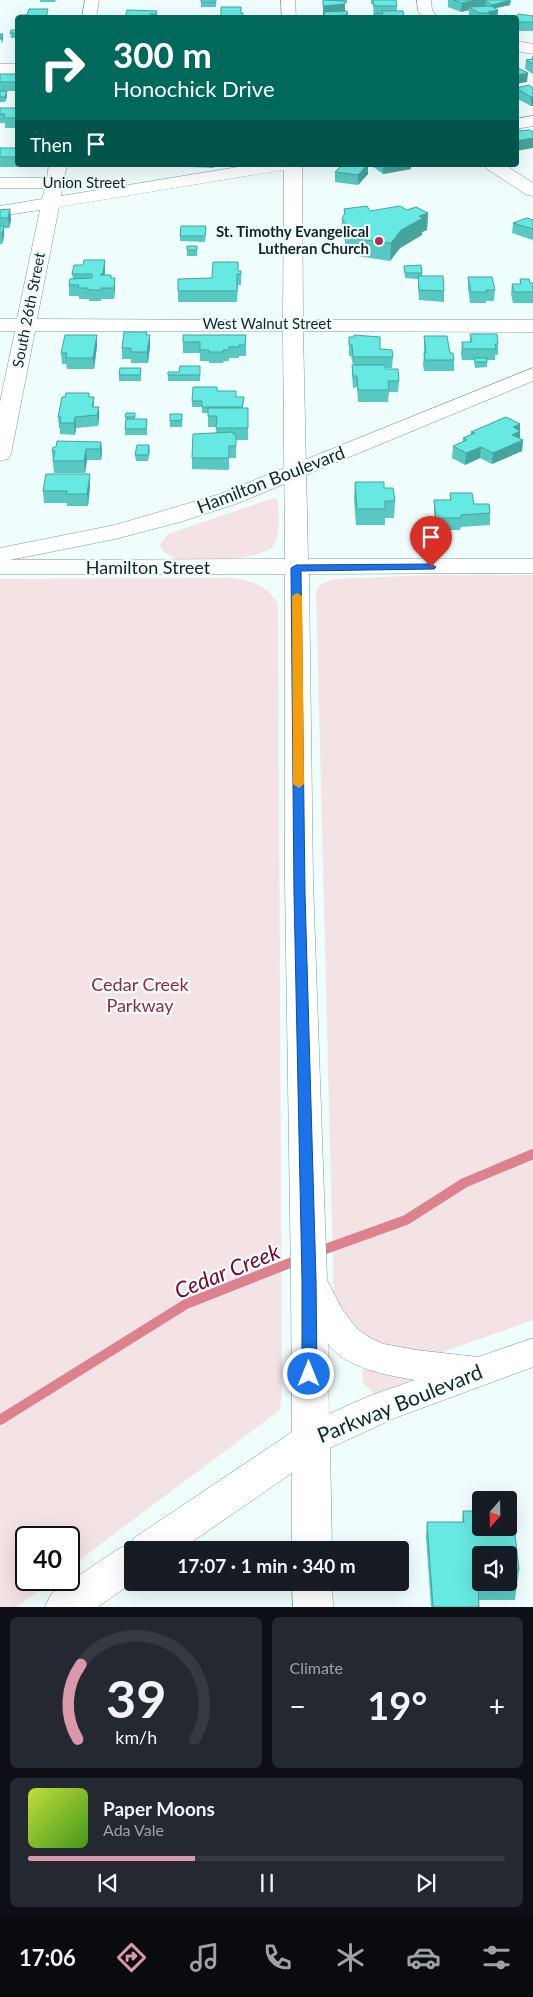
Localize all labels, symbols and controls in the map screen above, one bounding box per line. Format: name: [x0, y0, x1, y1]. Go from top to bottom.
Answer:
text: 300 m: [113, 33, 212, 75]
icon: right: [30, 35, 95, 100]
text: Honochick Drive: [113, 75, 275, 102]
icon: arrive: [82, 130, 110, 158]
text: Then: [30, 133, 72, 156]
street label: Union Street: [43, 173, 126, 191]
place label: St. Timothy Evangelical Lutheran Church: [216, 222, 369, 257]
marker: St. Timothy Evangelical Lutheran Church: [373, 235, 385, 247]
street label: South 26th Street: [8, 250, 48, 369]
street label: West Walnut Street: [202, 314, 332, 332]
street label: Hamilton Boulevard: [194, 441, 348, 517]
pin: [410, 516, 452, 567]
icon: arrive: [417, 523, 445, 551]
street label: Hamilton Street: [86, 556, 211, 578]
park label: Cedar Creek Parkway: [91, 973, 190, 1016]
water label: Cedar Creek: [170, 1237, 284, 1304]
position arrow: [282, 1347, 334, 1399]
street label: Parkway Boulevard: [313, 1358, 486, 1447]
north arrow: [472, 1491, 518, 1536]
map controls: [472, 1491, 517, 1591]
speed limit sign: 40: [15, 1526, 80, 1591]
button: sound: [472, 1546, 517, 1591]
text: 17:07 · 1 min · 340 m: [177, 1554, 356, 1577]
text: Climate: [290, 1658, 343, 1677]
text: 39: [106, 1667, 166, 1729]
text: 19°: [367, 1682, 427, 1728]
text: −: [290, 1689, 306, 1723]
text: +: [489, 1689, 505, 1723]
text: km/h: [115, 1726, 157, 1748]
text: Paper Moons: [103, 1797, 215, 1820]
text: Ada Vale: [103, 1820, 164, 1839]
icon: previous: [94, 1869, 122, 1897]
icon: pause: [253, 1869, 281, 1897]
icon: next: [412, 1869, 440, 1897]
icon: directions: [114, 1940, 149, 1975]
icon: music: [187, 1940, 222, 1975]
icon: phone: [260, 1940, 295, 1975]
icon: climate: [333, 1940, 368, 1975]
icon: car: [406, 1940, 441, 1975]
icon: filters: [479, 1940, 514, 1975]
text: 17:06: [19, 1944, 76, 1971]

